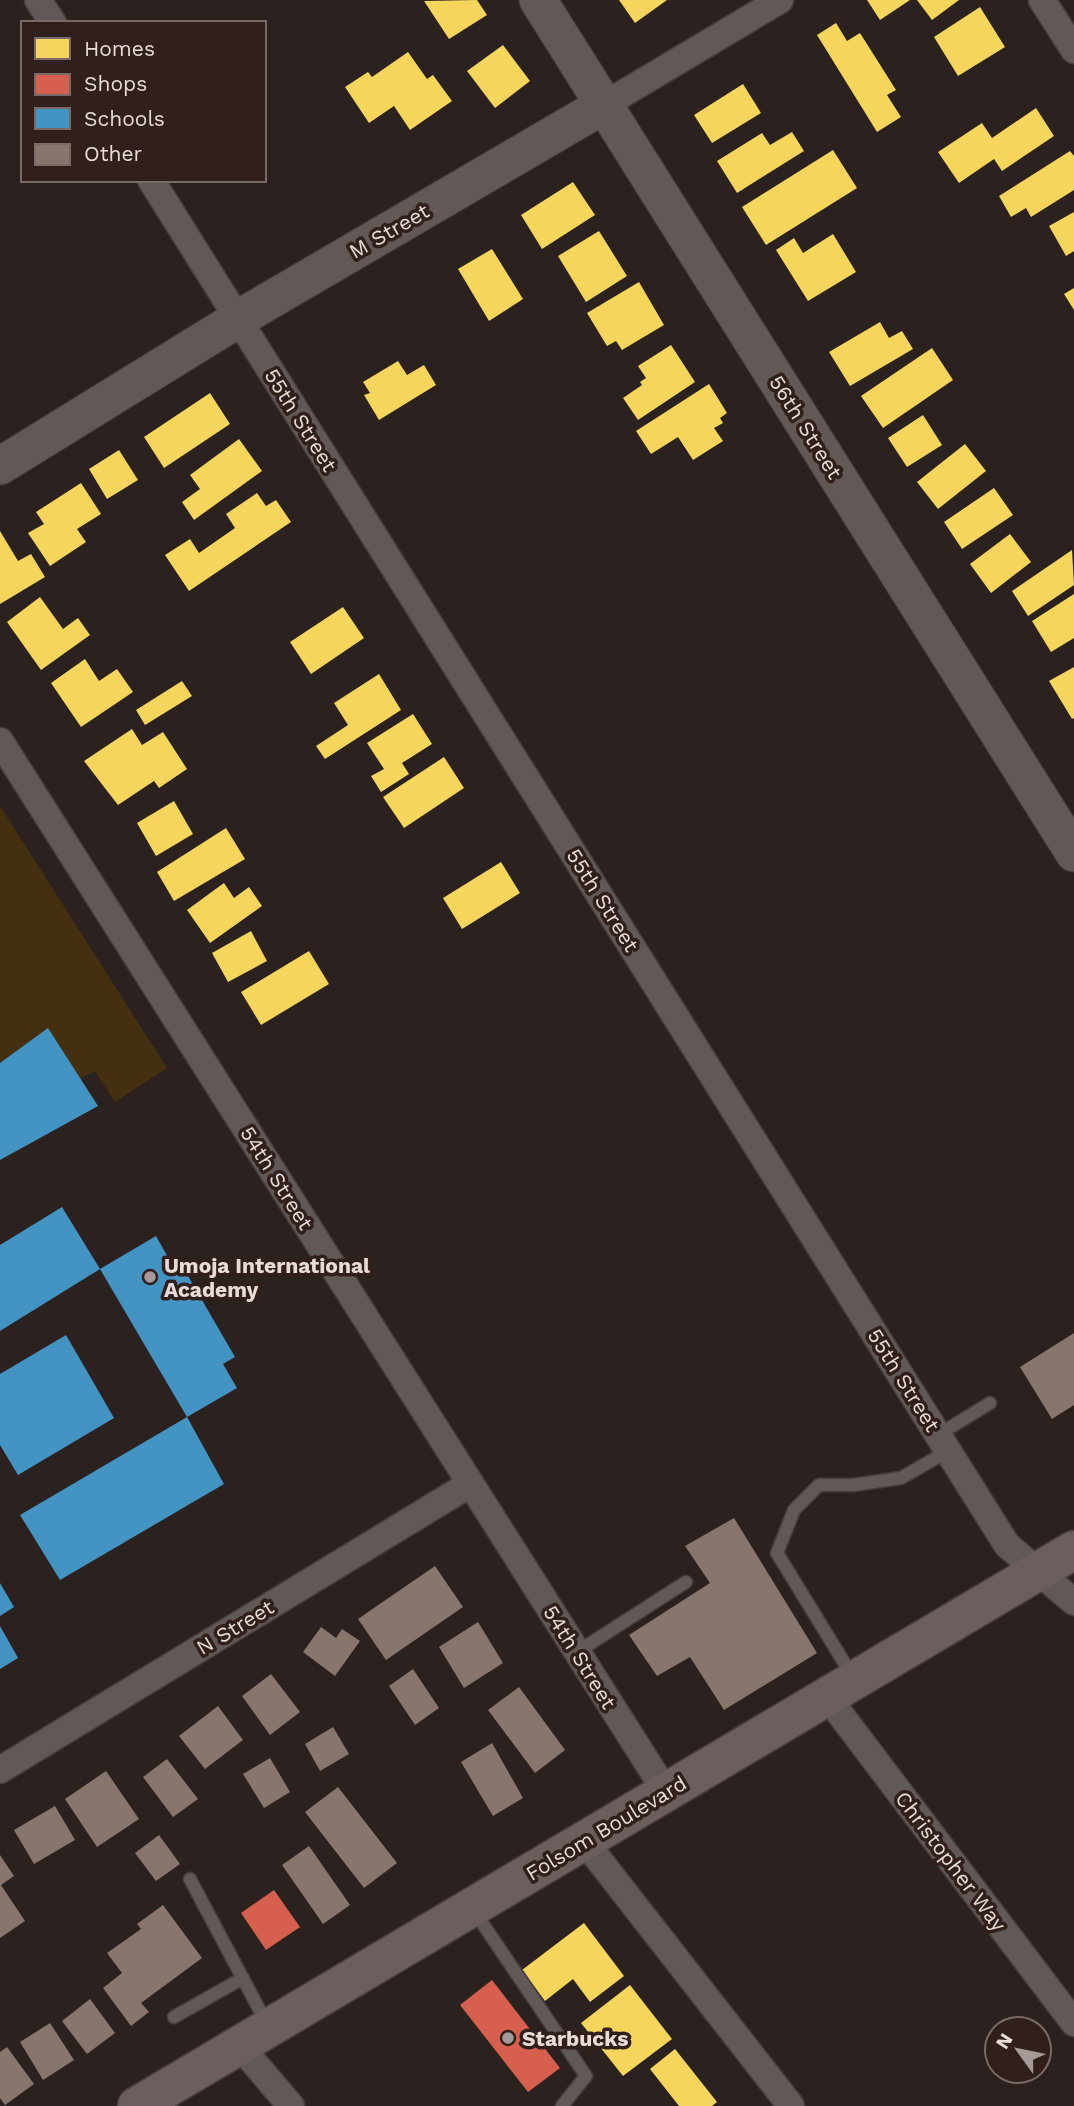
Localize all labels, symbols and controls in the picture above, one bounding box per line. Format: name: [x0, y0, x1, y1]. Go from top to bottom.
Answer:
legend: [21, 21, 266, 182]
text: Homes: [84, 36, 155, 61]
text: Shops: [84, 71, 147, 96]
text: Schools: [84, 106, 165, 131]
text: Other: [84, 141, 143, 166]
street label: M Street: [345, 198, 434, 264]
street label: 55th Street: [259, 364, 343, 476]
street label: 56th Street: [764, 371, 848, 483]
street label: 55th Street: [561, 844, 645, 956]
street label: 54th Street: [235, 1122, 319, 1234]
place label: Umoja International Academy: [164, 1253, 370, 1302]
marker: Umoja International Academy: [142, 1269, 158, 1285]
street label: 55th Street: [862, 1324, 946, 1436]
street label: N Street: [192, 1594, 278, 1660]
street label: 54th Street: [538, 1601, 622, 1713]
street label: Folsom Boulevard: [521, 1770, 691, 1886]
street label: Christopher Way: [890, 1786, 1012, 1936]
north arrow: [983, 2015, 1053, 2085]
place label: Starbucks: [522, 2026, 628, 2051]
text: N: [991, 2029, 1018, 2053]
marker: Starbucks: [500, 2030, 516, 2046]

